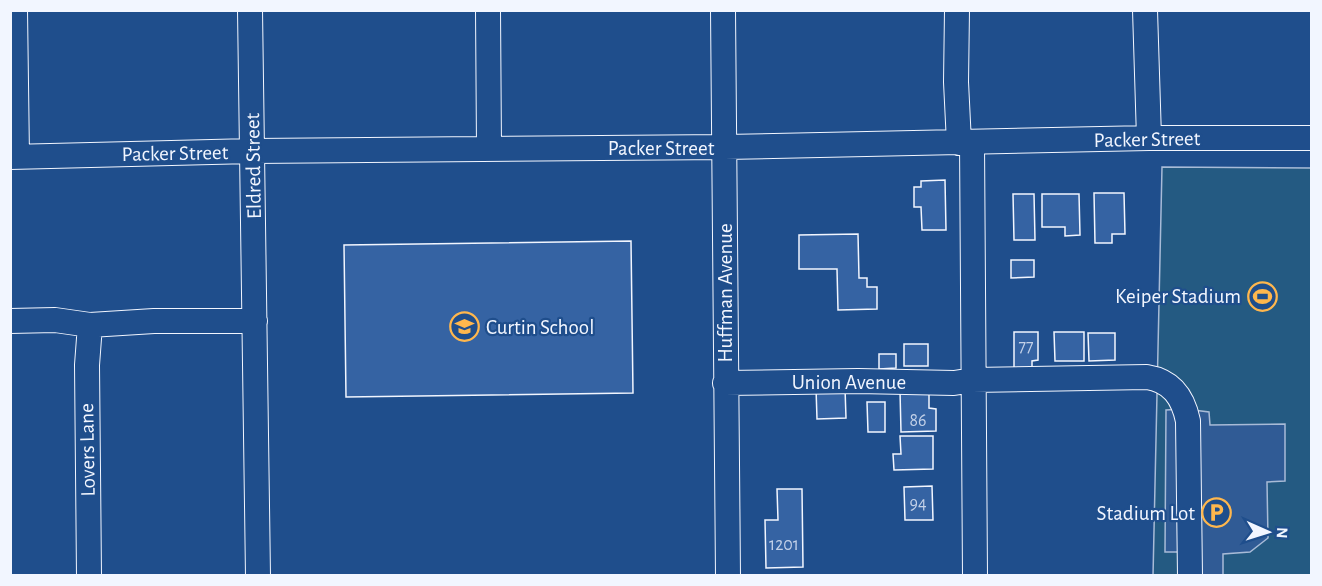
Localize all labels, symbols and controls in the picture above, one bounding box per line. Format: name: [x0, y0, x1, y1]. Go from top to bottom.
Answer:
street label: Eldred Street: [242, 112, 265, 219]
street label: Packer Street: [1093, 128, 1201, 151]
street label: Packer Street: [608, 138, 715, 159]
street label: Packer Street: [121, 142, 229, 165]
street label: Huffman Avenue: [715, 223, 736, 363]
sports icon: Keiper Stadium: [1246, 280, 1278, 312]
place label: Keiper Stadium: [1115, 286, 1241, 307]
school or university icon: Curtin School: [449, 311, 481, 343]
place label: Curtin School: [486, 317, 594, 338]
house number: 77: [1018, 338, 1034, 356]
street label: Union Avenue: [792, 372, 906, 393]
street label: Lovers Lane: [76, 403, 99, 497]
house number: 86: [910, 412, 927, 430]
house number: 94: [909, 495, 927, 513]
parking icon: Stadium Lot: [1200, 497, 1232, 529]
north arrow: [1238, 502, 1298, 562]
place label: Stadium Lot: [1097, 503, 1195, 524]
text: N: [1274, 527, 1290, 539]
house number: 1201: [769, 536, 799, 554]

